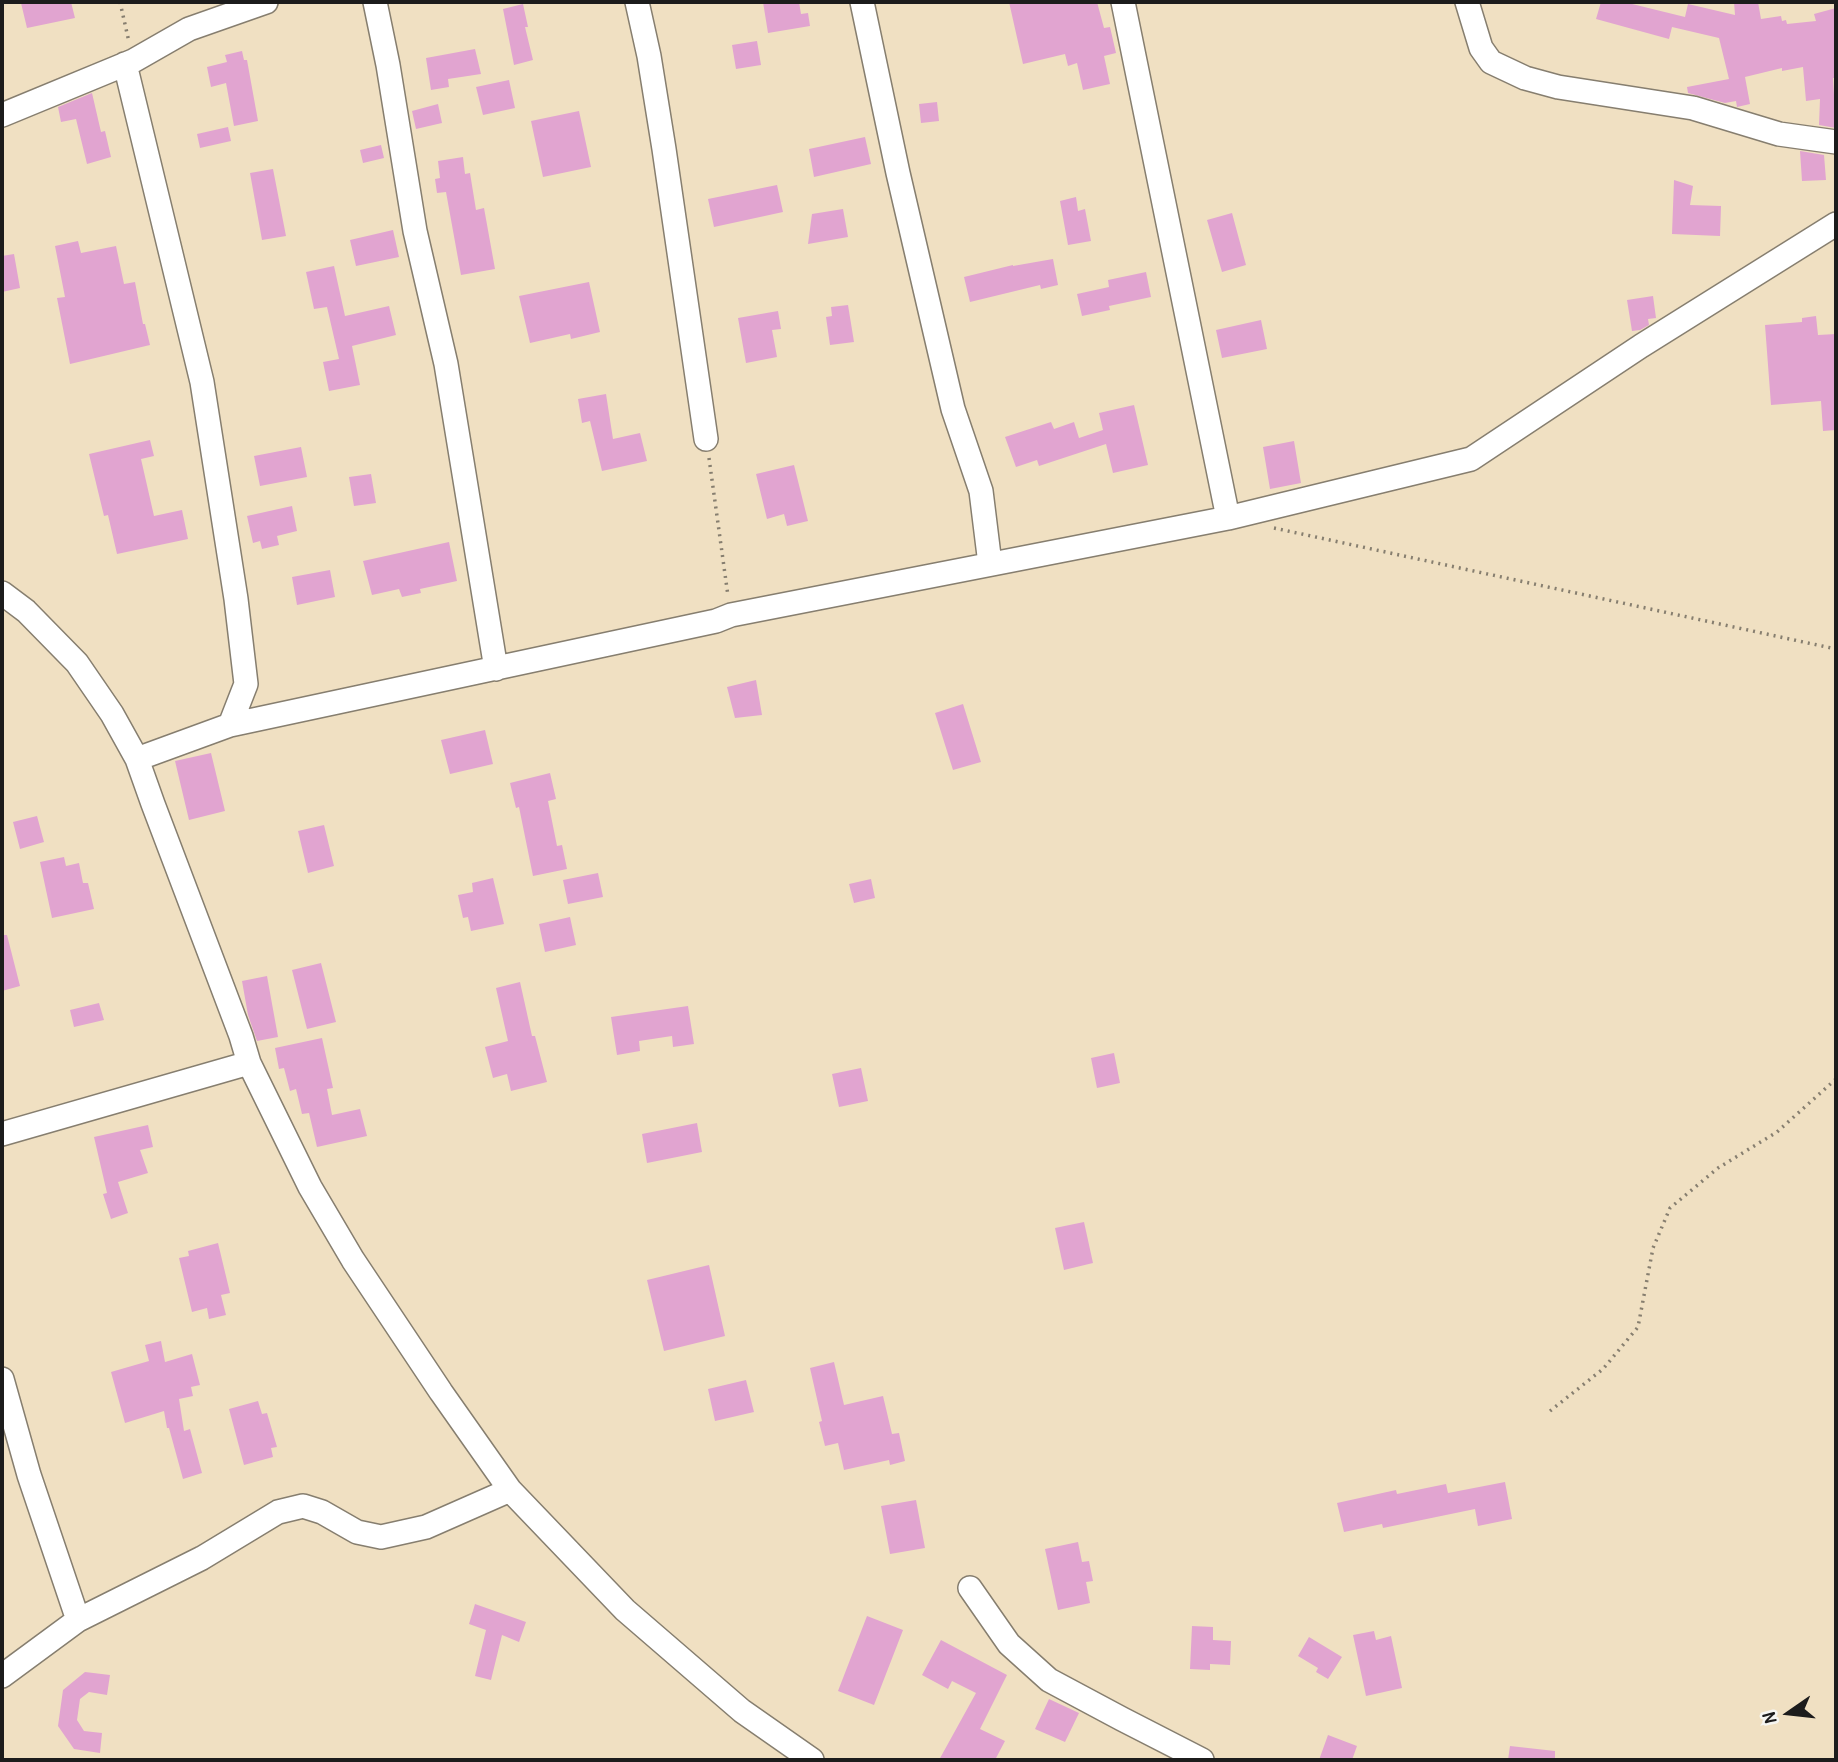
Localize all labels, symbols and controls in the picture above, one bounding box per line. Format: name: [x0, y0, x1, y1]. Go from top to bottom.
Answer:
north arrow: [1754, 1678, 1824, 1748]
text: N: [1755, 1710, 1782, 1726]

